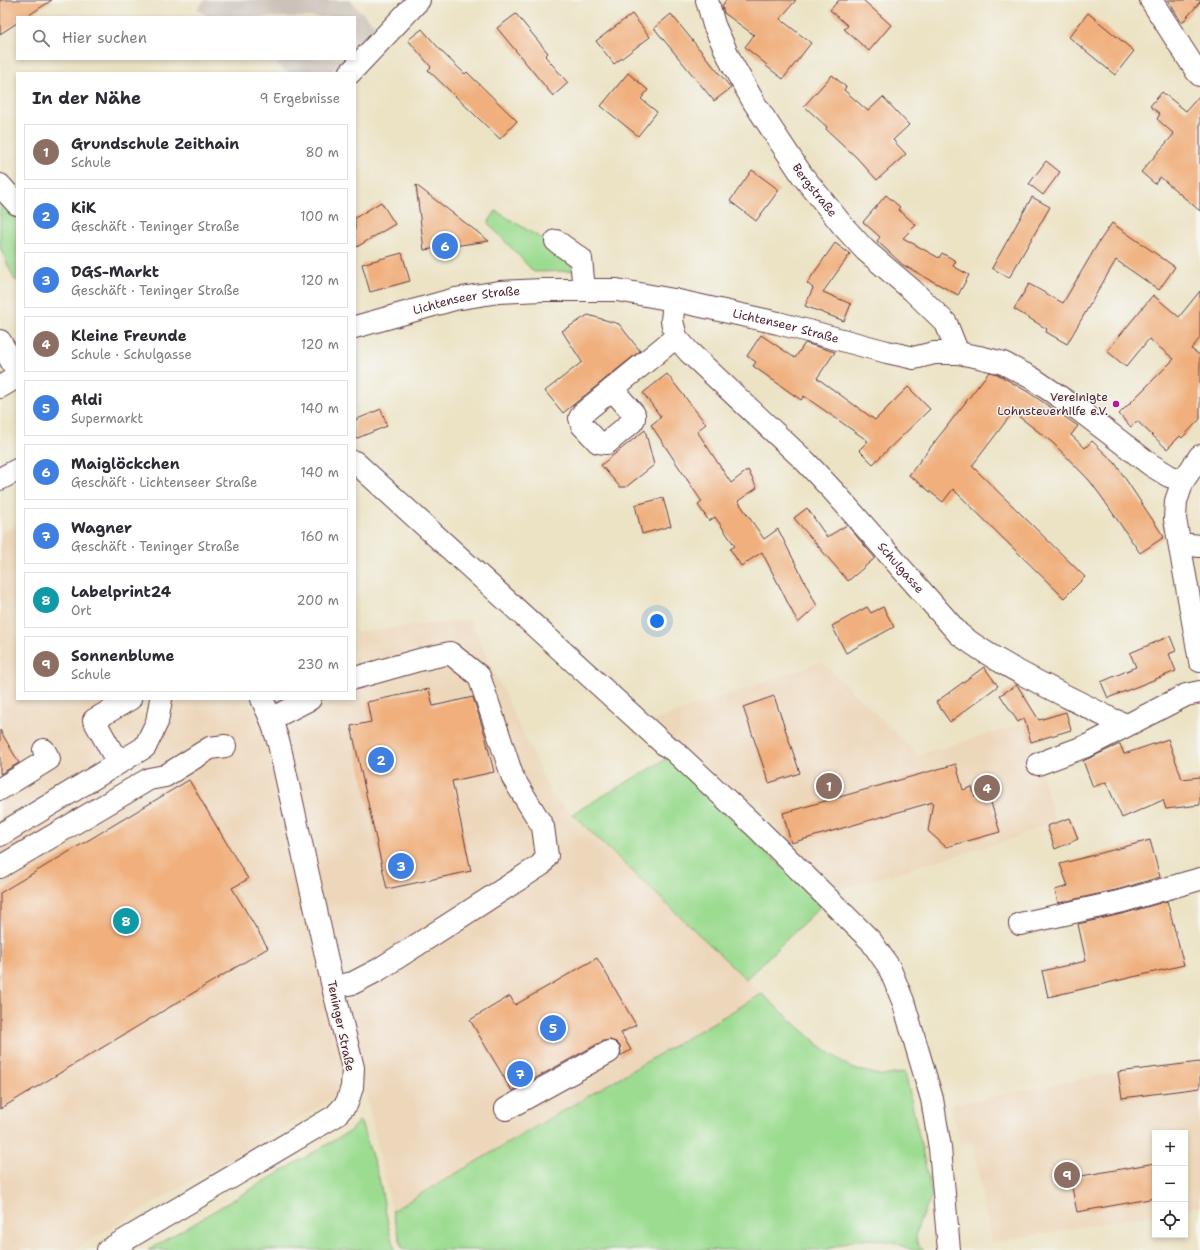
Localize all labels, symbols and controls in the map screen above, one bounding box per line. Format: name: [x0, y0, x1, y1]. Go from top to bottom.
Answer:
search box: [16, 16, 356, 60]
icon: search: [30, 27, 52, 49]
text: Hier suchen: [62, 28, 147, 48]
text: In der Nähe: [32, 87, 141, 109]
text: 9 Ergebnisse: [260, 90, 340, 107]
text: Grundschule Zeithain: [71, 134, 239, 154]
text: 1: [43, 144, 49, 161]
text: 80 m: [305, 144, 339, 161]
text: Schule: [71, 154, 111, 171]
street label: Bergstraße: [789, 160, 841, 220]
text: KiK: [71, 198, 96, 218]
text: 2: [41, 208, 51, 225]
text: 100 m: [300, 208, 339, 225]
text: Geschäft · Teninger Straße: [71, 218, 240, 235]
pin: 6: [432, 231, 458, 261]
text: DGS-Markt: [71, 262, 159, 282]
text: 3: [41, 272, 51, 289]
text: 120 m: [301, 272, 339, 289]
text: Geschäft · Teninger Straße: [71, 282, 240, 299]
street label: Lichtenseer Straße: [411, 283, 521, 318]
street label: Lichtenseer Straße: [731, 305, 841, 347]
text: Kleine Freunde: [71, 326, 187, 346]
text: 4: [41, 336, 51, 353]
text: 120 m: [301, 336, 339, 353]
text: Schule · Schulgasse: [71, 346, 192, 363]
place label: Vereinigte Lohnsteuerhilfe e.V.: [997, 389, 1108, 419]
text: Aldi: [71, 390, 102, 410]
marker: Vereinigte Lohnsteuerhilfe e.V.: [1111, 399, 1121, 409]
text: 5: [42, 400, 50, 417]
text: 140 m: [300, 400, 339, 417]
text: Supermarkt: [71, 410, 143, 427]
text: Maiglöckchen: [71, 454, 180, 474]
text: 6: [41, 464, 51, 481]
text: 140 m: [300, 464, 339, 481]
text: Geschäft · Lichtenseer Straße: [71, 474, 257, 491]
text: Wagner: [71, 518, 132, 538]
text: 7: [41, 528, 51, 545]
text: 160 m: [301, 528, 339, 545]
text: Geschäft · Teninger Straße: [71, 538, 240, 555]
street label: Schulgasse: [874, 539, 928, 597]
text: Labelprint24: [71, 582, 171, 602]
text: 8: [41, 592, 51, 609]
text: 200 m: [297, 592, 339, 609]
text: Ort: [71, 602, 92, 619]
your location: [647, 611, 667, 631]
text: Sonnenblume: [71, 646, 174, 666]
text: 9: [41, 656, 51, 673]
text: 230 m: [297, 656, 339, 673]
text: Schule: [71, 666, 111, 683]
pin: 2: [368, 745, 394, 775]
pin: 1: [816, 771, 842, 801]
pin: 4: [974, 773, 1000, 803]
pin: 3: [388, 851, 414, 881]
pin: 8: [113, 906, 139, 936]
street label: Teninger Straße: [324, 979, 358, 1073]
pin: 5: [540, 1013, 566, 1043]
pin: 7: [507, 1059, 533, 1089]
map controls: [1152, 1130, 1188, 1238]
button: +: [1152, 1130, 1188, 1166]
pin: 9: [1054, 1160, 1080, 1190]
button: −: [1152, 1166, 1188, 1202]
button: locate: [1152, 1202, 1188, 1238]

